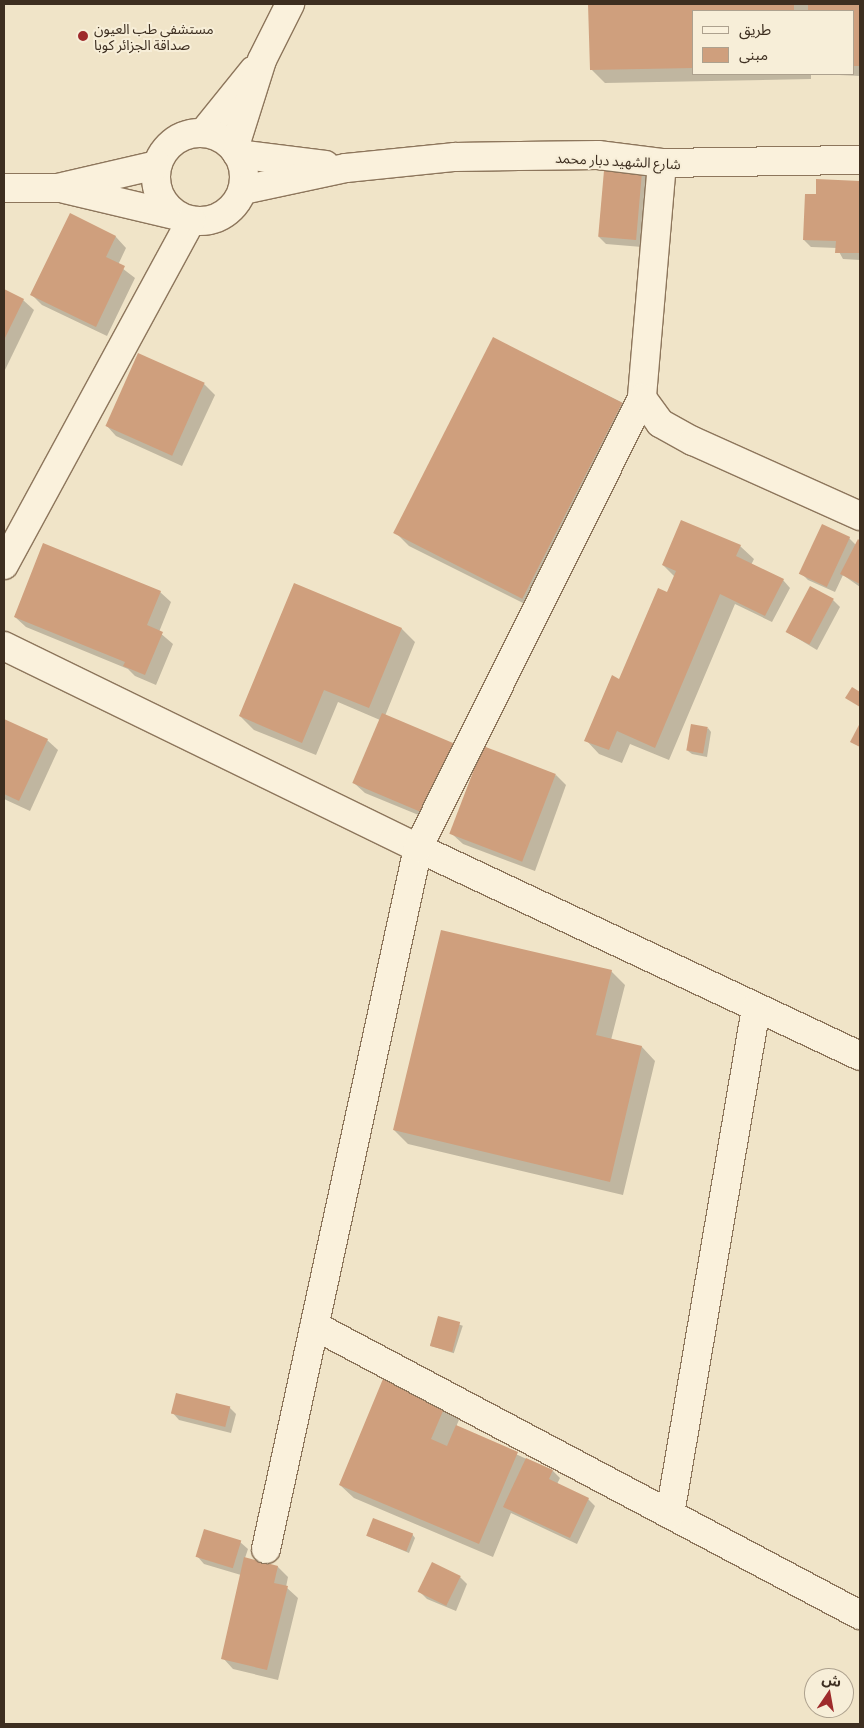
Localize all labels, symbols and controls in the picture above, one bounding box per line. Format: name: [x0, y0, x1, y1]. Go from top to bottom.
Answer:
legend: [692, 10, 854, 75]
text: طريق: [739, 17, 771, 40]
place label: مستشفى طب العيون صداقة الجزائر كوبا: [94, 20, 214, 52]
marker: مستشفى طب العيون صداقة الجزائر كوبا: [76, 29, 90, 43]
text: مبنى: [739, 42, 768, 65]
street label: شارع الشهيد دبار محمد: [555, 148, 681, 172]
north arrow: [804, 1668, 854, 1718]
text: ش: [820, 1668, 843, 1691]

